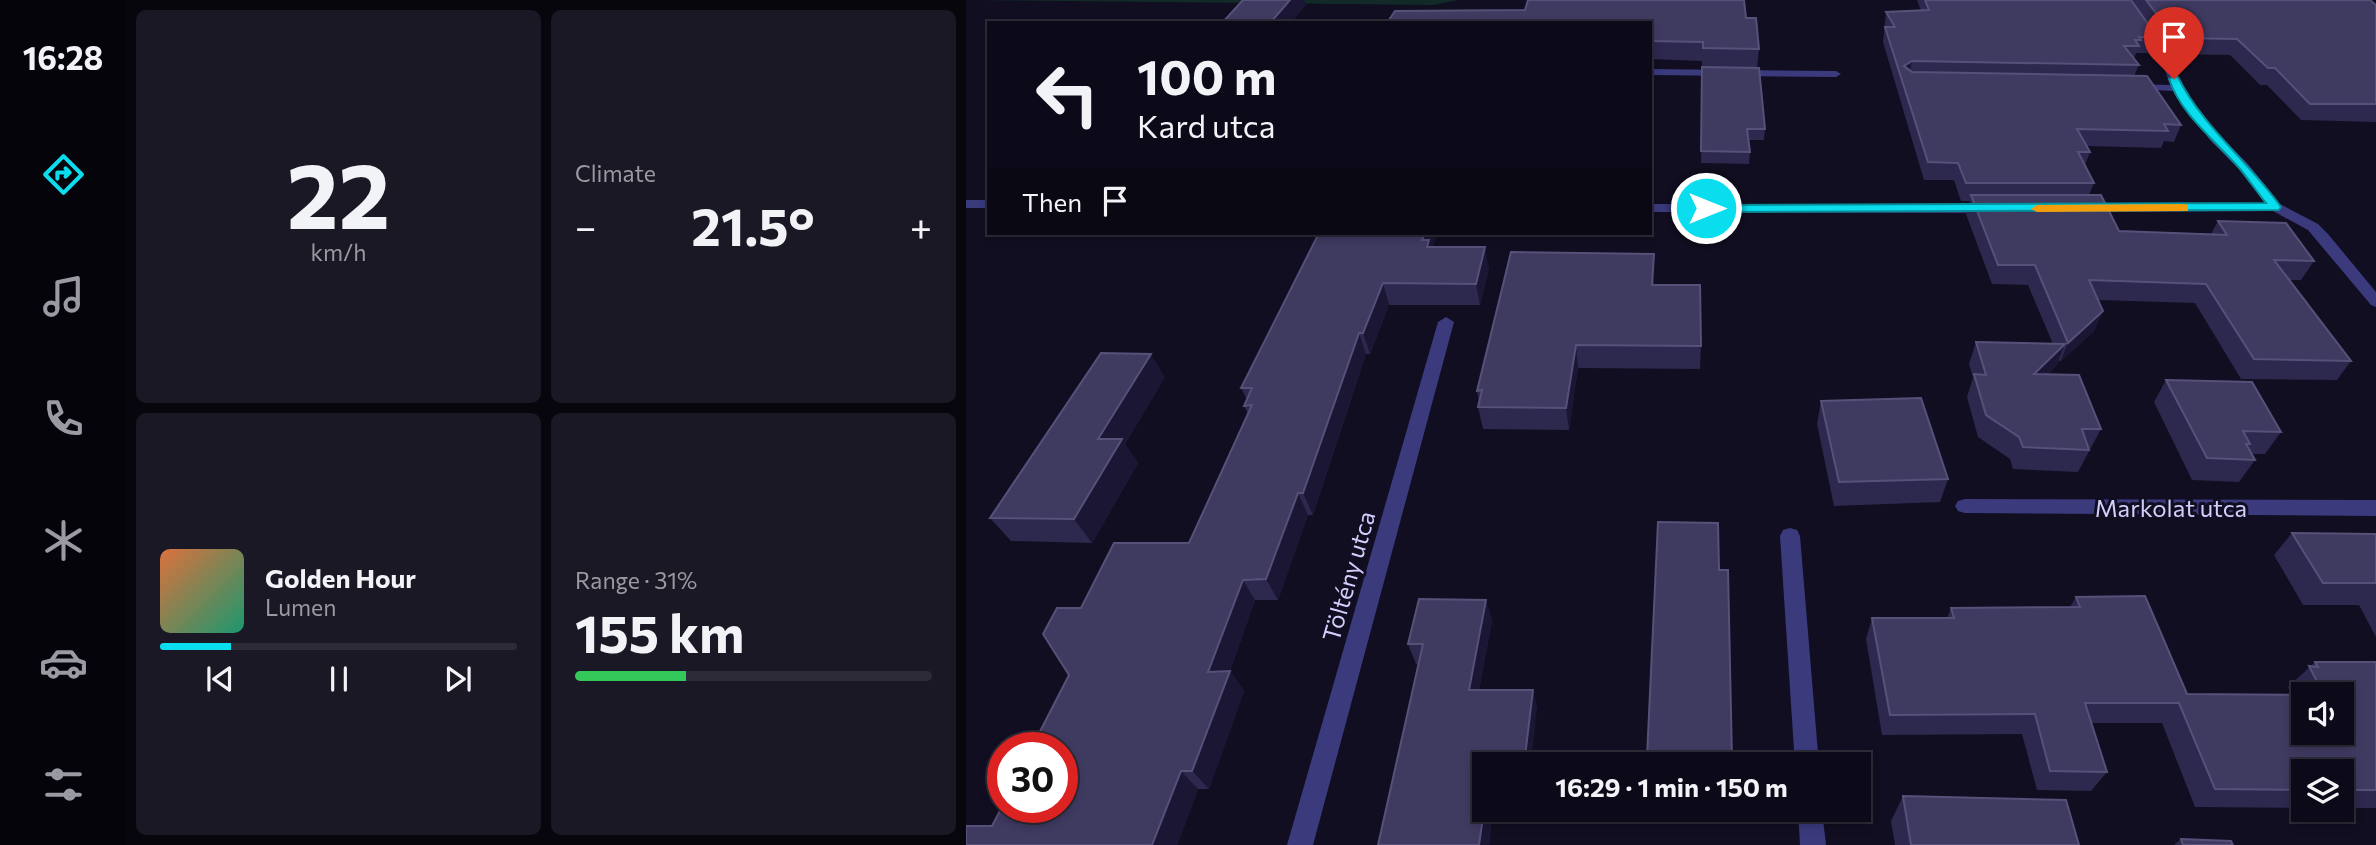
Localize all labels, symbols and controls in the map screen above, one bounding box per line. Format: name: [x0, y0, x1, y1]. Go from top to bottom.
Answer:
pin: [2144, 7, 2204, 79]
icon: arrive: [2155, 18, 2193, 56]
text: 16:28: [23, 37, 103, 77]
text: 100 m: [1137, 45, 1276, 105]
icon: left: [1022, 49, 1113, 140]
text: Kard utca: [1137, 105, 1275, 145]
text: 22: [287, 136, 390, 248]
icon: directions: [39, 150, 88, 199]
text: Climate: [575, 159, 656, 187]
position arrow: [1669, 171, 1743, 245]
icon: arrive: [1096, 182, 1134, 220]
text: Then: [1022, 186, 1082, 217]
text: 21.5°: [691, 193, 815, 257]
text: −: [575, 202, 597, 249]
text: +: [910, 202, 932, 249]
text: km/h: [311, 238, 366, 266]
icon: music: [39, 272, 88, 321]
icon: phone: [39, 394, 88, 443]
street label: Markolat utca: [2095, 493, 2247, 522]
street label: Töltény utca: [1316, 507, 1380, 645]
icon: climate: [39, 516, 88, 565]
text: Golden Hour: [265, 562, 416, 593]
text: Range · 31%: [575, 566, 697, 594]
text: Lumen: [265, 593, 336, 621]
text: 155 km: [575, 600, 744, 664]
icon: car: [39, 638, 88, 687]
icon: previous: [201, 660, 239, 698]
icon: pause: [320, 660, 358, 698]
icon: next: [439, 660, 477, 698]
map controls: [2291, 682, 2354, 822]
button: sound: [2291, 682, 2354, 745]
speed limit sign: 30: [987, 732, 1078, 823]
button: layers: [2291, 759, 2354, 822]
icon: filters: [39, 760, 88, 809]
text: 16:29 · 1 min · 150 m: [1555, 771, 1788, 802]

